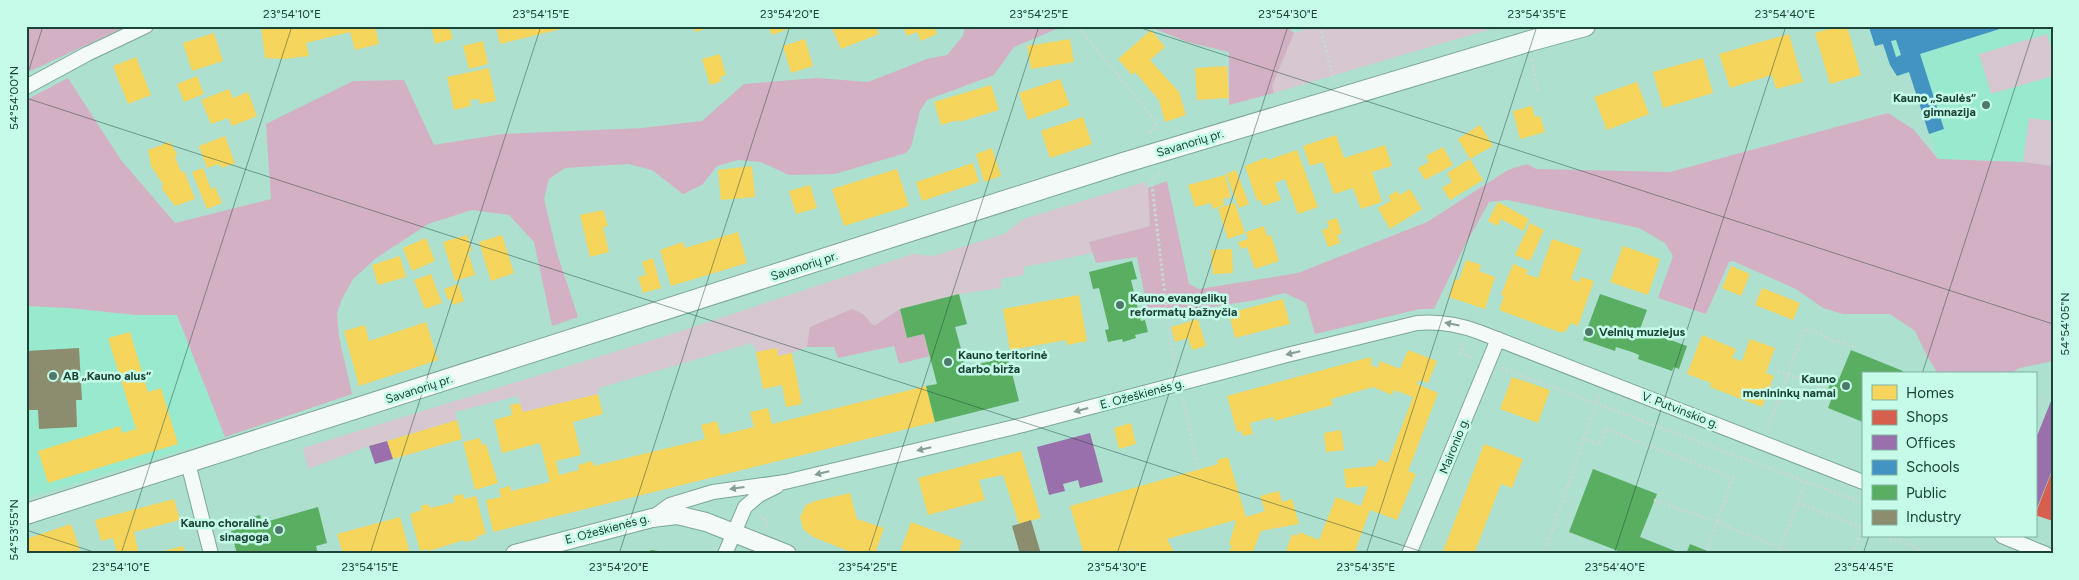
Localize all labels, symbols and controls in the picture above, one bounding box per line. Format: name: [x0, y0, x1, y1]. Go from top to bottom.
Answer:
text: 23°54'10"E: [263, 7, 321, 21]
text: 23°54'15"E: [512, 7, 570, 21]
text: 23°54'20"E: [760, 7, 820, 21]
text: 23°54'25"E: [1010, 7, 1068, 21]
text: 23°54'30"E: [1258, 7, 1318, 21]
text: 23°54'35"E: [1508, 7, 1566, 21]
text: 23°54'40"E: [1755, 7, 1815, 21]
text: 54°54'00"N: [7, 66, 21, 130]
place label: Kauno „Saulės“ gimnazija: [1893, 91, 1976, 119]
marker: Kauno „Saulės“ gimnazija: [1980, 99, 1992, 111]
street label: Savanorių pr.: [1155, 126, 1225, 160]
street label: Savanorių pr.: [769, 249, 839, 283]
place label: Kauno evangelikų reformatų bažnyčia: [1130, 291, 1237, 319]
text: 54°54'05"N: [2058, 292, 2072, 356]
marker: Kauno evangelikų reformatų bažnyčia: [1114, 299, 1126, 311]
one-way arrow: [1444, 320, 1459, 328]
place label: Velnių muziejus: [1599, 325, 1686, 339]
marker: Velnių muziejus: [1583, 326, 1595, 338]
place label: Kauno teritorinė darbo birža: [958, 348, 1048, 376]
one-way arrow: [1286, 349, 1301, 357]
marker: Kauno teritorinė darbo birža: [942, 356, 954, 368]
place label: AB „Kauno alus“: [63, 369, 151, 383]
marker: AB „Kauno alus“: [47, 370, 59, 382]
street label: Savanorių pr.: [384, 372, 454, 406]
place label: Kauno menininkų namai: [1743, 372, 1836, 400]
legend: [1862, 372, 2036, 538]
street label: E. Ožeškienės g.: [1098, 376, 1186, 412]
marker: Kauno menininkų namai: [1840, 380, 1852, 392]
text: Homes: [1906, 384, 1954, 402]
street label: V. Putvinskio g.: [1640, 389, 1720, 431]
one-way arrow: [1074, 406, 1089, 414]
text: Shops: [1906, 408, 1948, 426]
street label: Maironio g.: [1436, 416, 1472, 476]
text: Offices: [1906, 434, 1956, 452]
one-way arrow: [916, 445, 931, 453]
text: Schools: [1906, 458, 1959, 476]
one-way arrow: [814, 469, 829, 477]
one-way arrow: [728, 484, 744, 492]
text: Public: [1906, 484, 1947, 502]
text: 54°53'55"N: [7, 499, 21, 561]
text: Industry: [1906, 508, 1961, 526]
street label: E. Ožeškienės g.: [563, 511, 651, 547]
place label: Kauno choralinė sinagoga: [181, 516, 269, 544]
marker: Kauno choralinė sinagoga: [273, 524, 285, 536]
text: 23°54'10"E: [92, 560, 150, 574]
text: 23°54'15"E: [341, 560, 399, 574]
text: 23°54'20"E: [589, 560, 649, 574]
text: 23°54'25"E: [839, 560, 897, 574]
text: 23°54'30"E: [1087, 560, 1147, 574]
text: 23°54'35"E: [1337, 560, 1395, 574]
text: 23°54'40"E: [1585, 560, 1645, 574]
text: 23°54'45"E: [1834, 560, 1894, 574]

